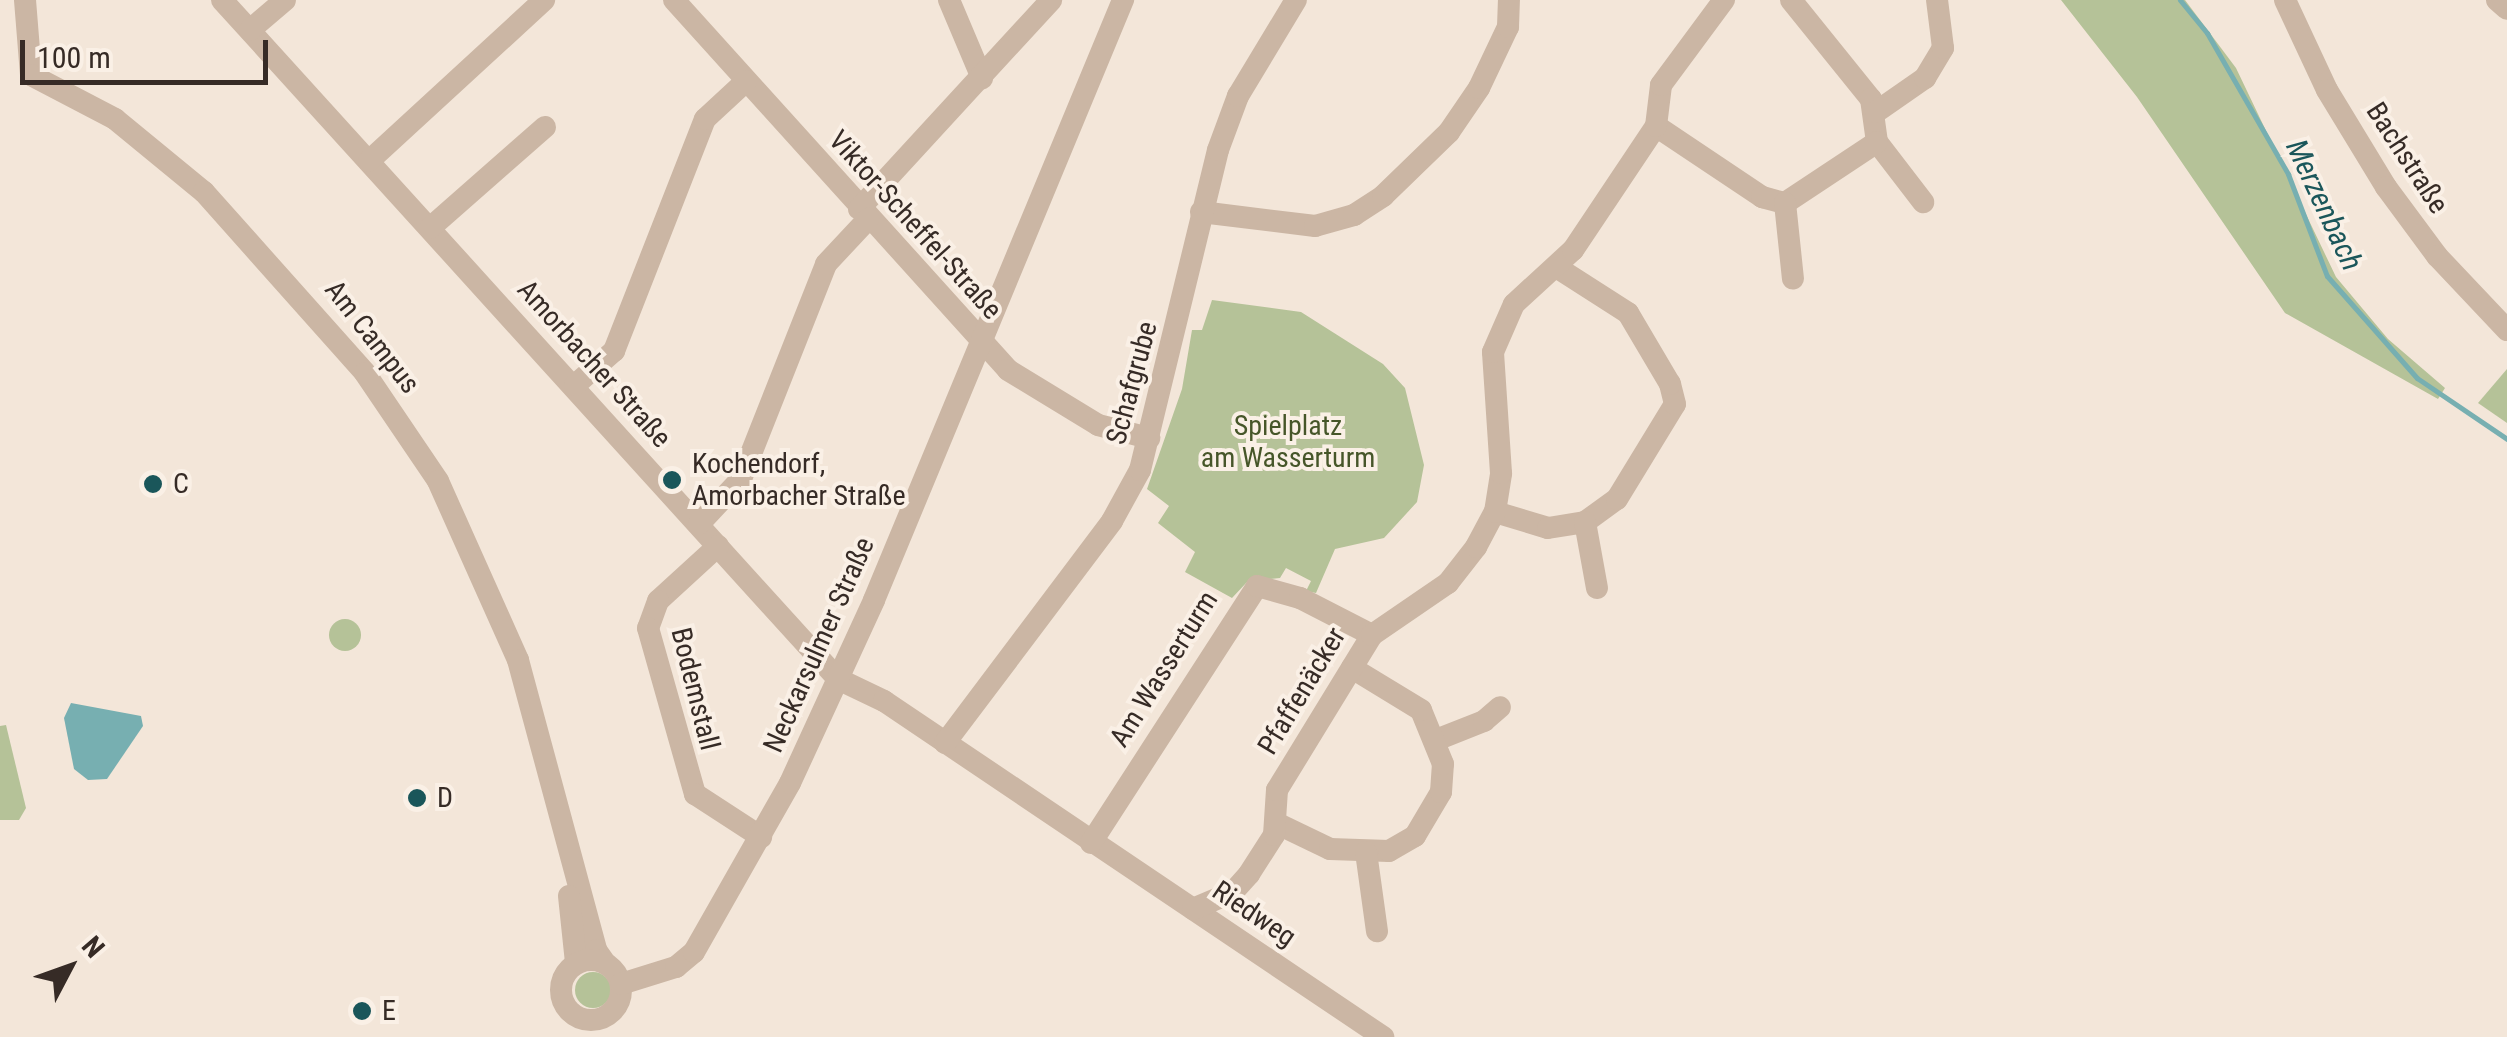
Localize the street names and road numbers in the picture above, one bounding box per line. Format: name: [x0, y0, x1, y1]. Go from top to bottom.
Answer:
street label: Bachstraße: [2359, 96, 2455, 220]
street label: Viktor-Scheffel-Straße: [821, 124, 1009, 326]
street label: Amorbacher Straße: [510, 273, 678, 455]
street label: Am Campus: [317, 274, 427, 400]
street label: Schafgrube: [1100, 318, 1164, 448]
street label: Neckarsulmer Straße: [757, 532, 881, 758]
street label: Am Wasserturm: [1103, 585, 1225, 753]
street label: Pfaffenäcker: [1251, 621, 1353, 761]
street label: Bodemstall: [664, 624, 726, 754]
street label: Riedweg: [1206, 874, 1302, 954]

